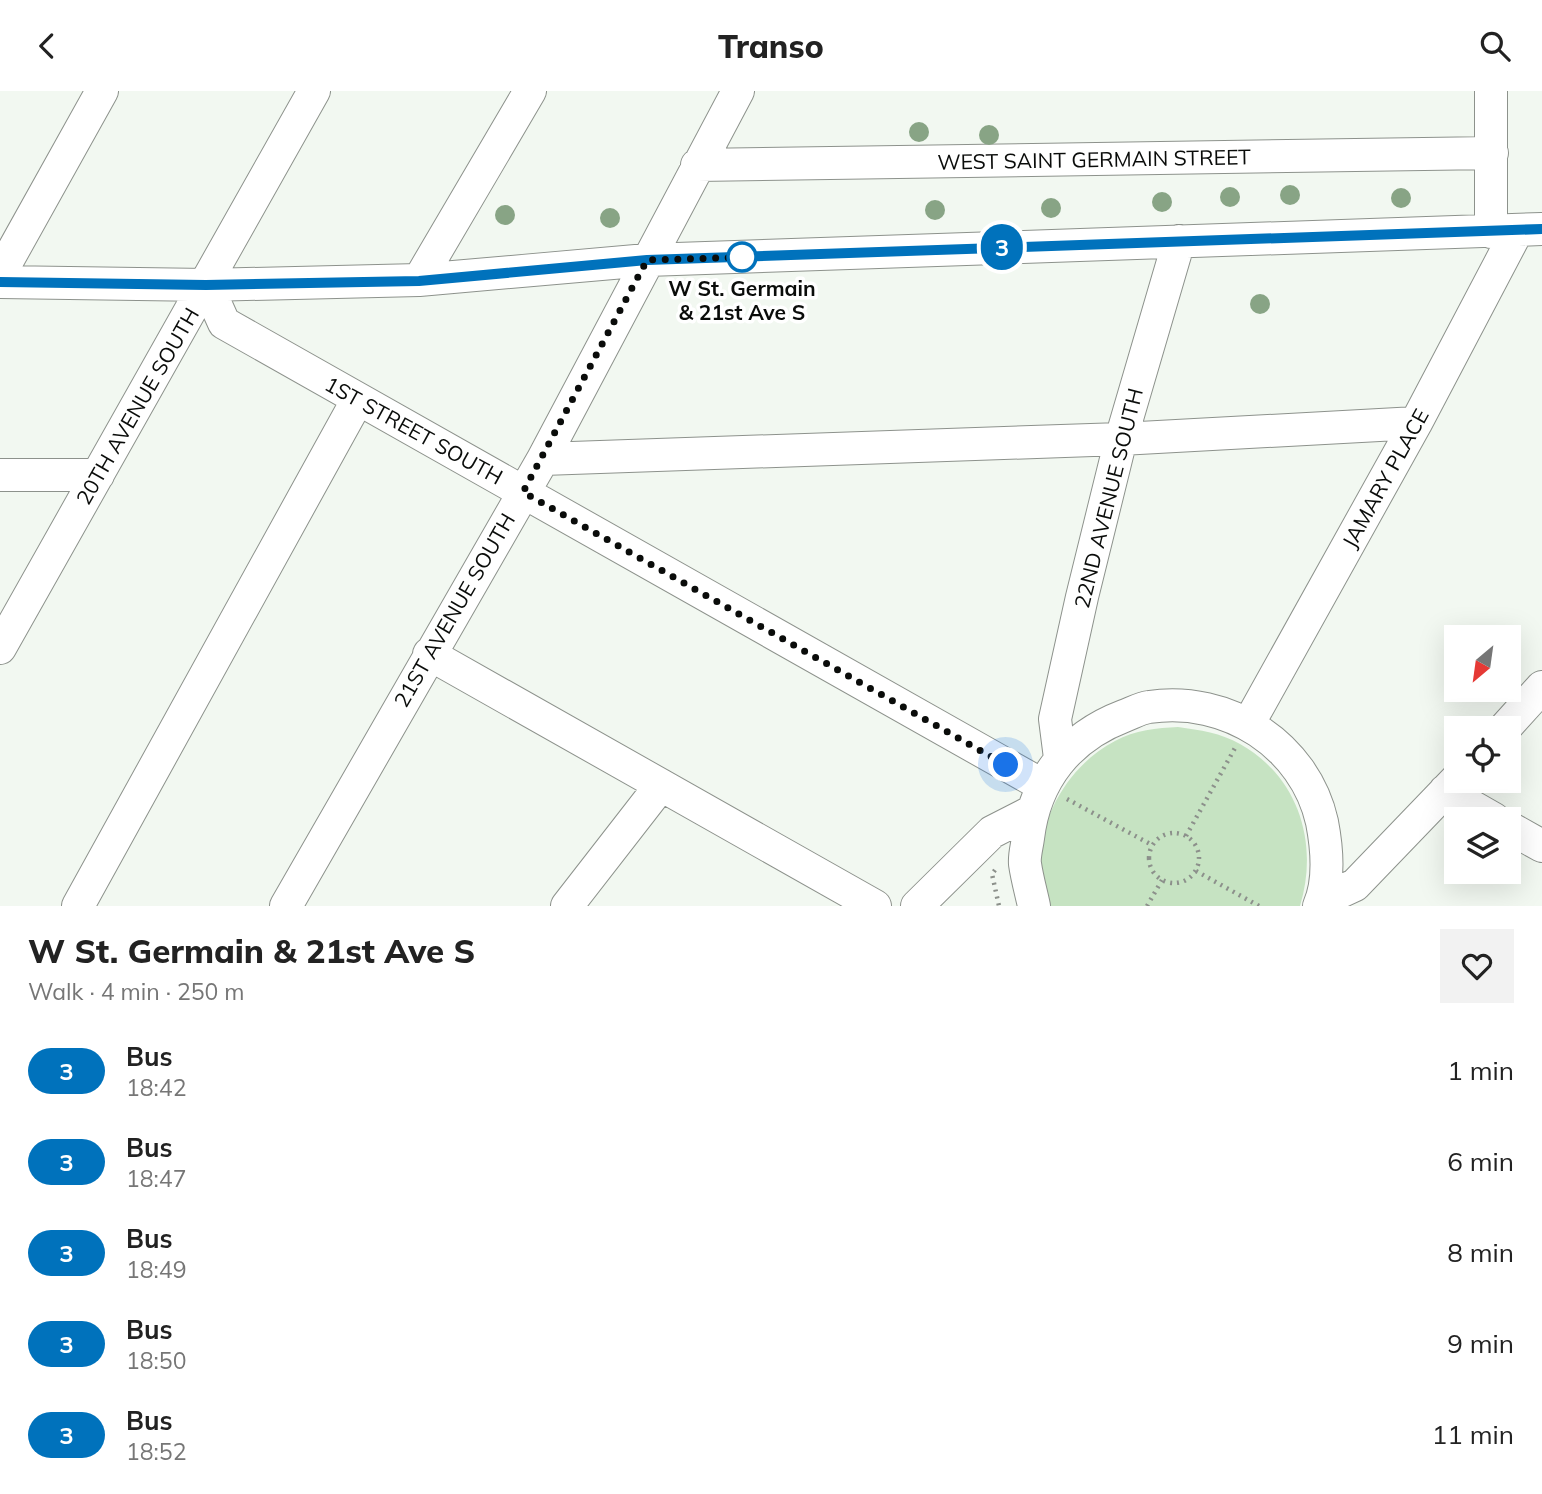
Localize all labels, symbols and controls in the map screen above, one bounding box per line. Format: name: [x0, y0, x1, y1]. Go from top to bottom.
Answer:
text: Transo: [718, 26, 824, 66]
icon: back: [28, 27, 66, 65]
icon: search: [1476, 27, 1514, 65]
street label: WEST SAINT GERMAIN STREET: [937, 143, 1251, 175]
line badge: 3: [979, 224, 1025, 270]
text: 3: [995, 232, 1009, 262]
marker: W St. Germain & 21st Ave S: [727, 242, 757, 272]
place label: W St. Germain & 21st Ave S: [668, 275, 816, 325]
street label: 20TH AVENUE SOUTH: [70, 303, 204, 509]
street label: 1ST STREET SOUTH: [320, 370, 508, 490]
street label: 22ND AVENUE SOUTH: [1068, 385, 1148, 611]
street label: JAMARY PLACE: [1336, 404, 1434, 552]
street label: 21ST AVENUE SOUTH: [388, 508, 520, 712]
north arrow: [1444, 625, 1521, 702]
map controls: [1444, 625, 1521, 884]
button: locate: [1444, 716, 1521, 793]
your location: [988, 747, 1023, 782]
button: layers: [1444, 807, 1521, 884]
button: heart: [1440, 929, 1514, 1003]
text: W St. Germain & 21st Ave S: [28, 930, 475, 971]
text: Walk · 4 min · 250 m: [28, 977, 245, 1006]
text: Bus: [126, 1040, 172, 1073]
text: 1 min: [1447, 1054, 1514, 1087]
text: 3: [59, 1056, 74, 1086]
text: 18:42: [126, 1073, 186, 1102]
text: Bus: [126, 1131, 172, 1164]
text: 6 min: [1447, 1145, 1514, 1178]
text: 3: [59, 1147, 74, 1177]
text: 18:47: [126, 1164, 186, 1193]
text: Bus: [126, 1222, 172, 1255]
text: 8 min: [1447, 1236, 1514, 1269]
text: 3: [59, 1238, 74, 1268]
text: 18:49: [126, 1255, 186, 1284]
text: Bus: [126, 1313, 172, 1346]
text: 9 min: [1447, 1327, 1514, 1360]
text: 3: [59, 1329, 74, 1359]
text: 18:50: [126, 1346, 186, 1375]
text: Bus: [126, 1404, 172, 1437]
text: 11 min: [1432, 1418, 1514, 1451]
text: 3: [59, 1420, 74, 1450]
text: 18:52: [126, 1437, 186, 1466]

